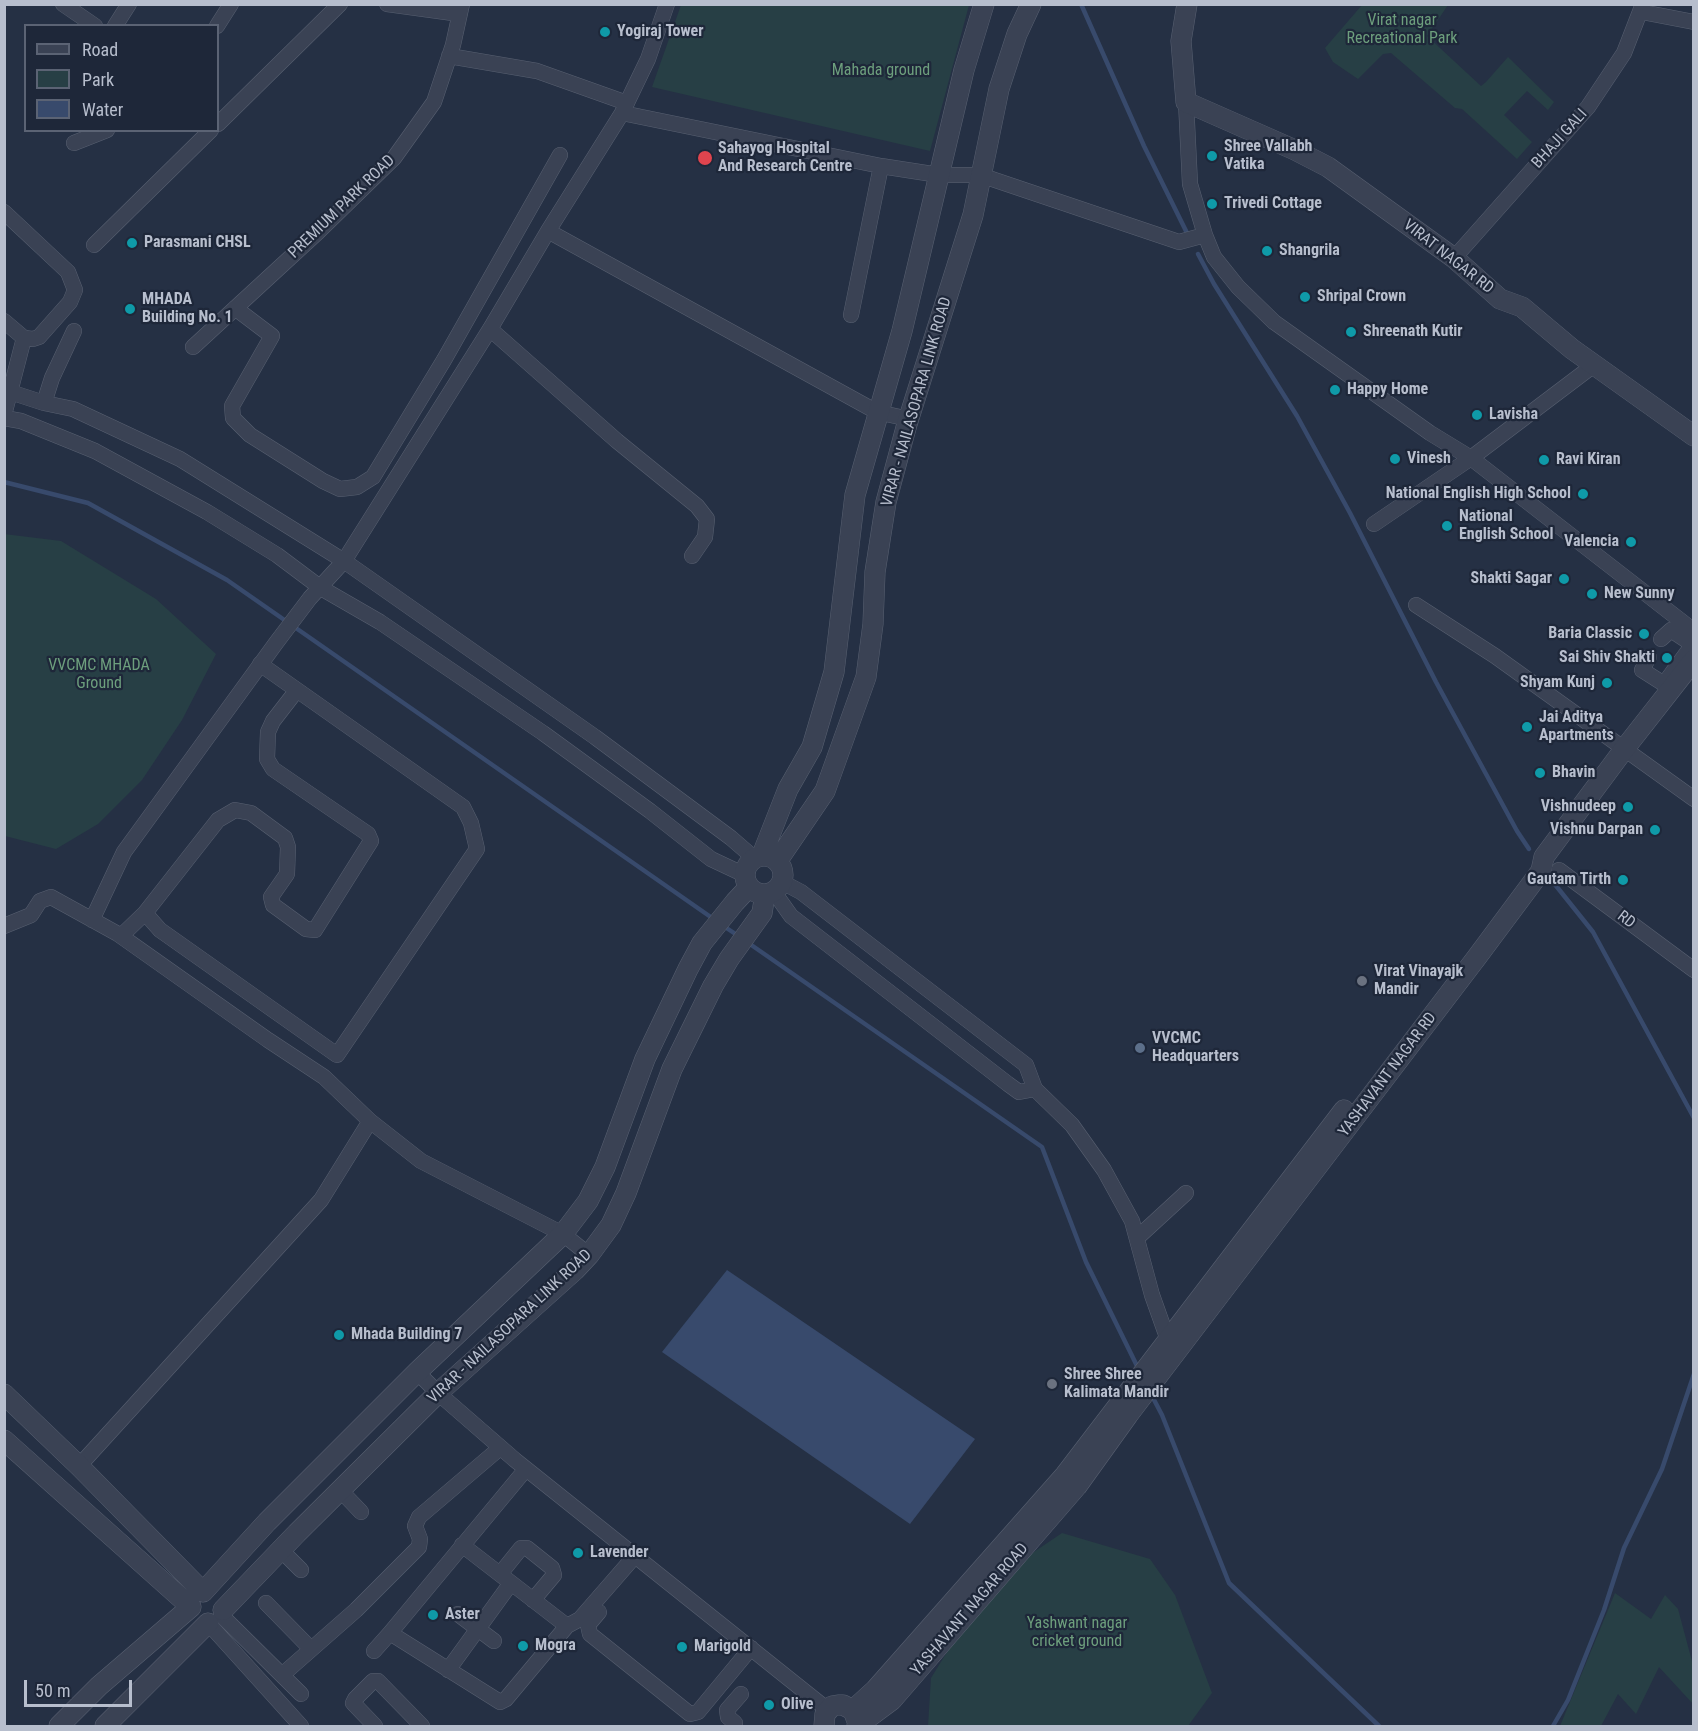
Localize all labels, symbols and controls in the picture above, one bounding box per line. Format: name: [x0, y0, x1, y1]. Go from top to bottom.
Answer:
park label: Virat nagar Recreational Park: [1346, 11, 1458, 49]
place label: Yogiraj Tower: [617, 22, 704, 42]
legend: [24, 24, 219, 132]
marker: Yogiraj Tower: [598, 25, 612, 39]
text: Road: [82, 39, 118, 60]
park label: Mahada ground: [832, 61, 930, 81]
text: Park: [82, 69, 114, 90]
text: Water: [82, 99, 123, 120]
street label: BHAJI GALI: [1528, 105, 1592, 173]
place label: Shree Vallabh Vatika: [1224, 137, 1312, 175]
place label: Sahayog Hospital And Research Centre: [718, 139, 852, 177]
marker: Sahayog Hospital And Research Centre: [696, 149, 714, 167]
marker: Shree Vallabh Vatika: [1205, 149, 1219, 163]
street label: PREMIUM PARK ROAD: [285, 151, 399, 263]
place label: Trivedi Cottage: [1224, 194, 1322, 214]
marker: Trivedi Cottage: [1205, 197, 1219, 211]
street label: VIRAT NAGAR RD: [1399, 216, 1497, 298]
place label: Parasmani CHSL: [144, 233, 251, 253]
marker: Parasmani CHSL: [125, 236, 139, 250]
place label: Shangrila: [1279, 241, 1340, 261]
marker: Shangrila: [1260, 244, 1274, 258]
place label: Shripal Crown: [1317, 287, 1406, 307]
place label: MHADA Building No. 1: [142, 290, 233, 328]
marker: Shripal Crown: [1298, 290, 1312, 304]
street label: VIRAR - NAILASOPARA LINK ROAD: [878, 295, 956, 509]
marker: MHADA Building No. 1: [123, 302, 137, 316]
place label: Shreenath Kutir: [1363, 322, 1463, 342]
marker: Shreenath Kutir: [1344, 325, 1358, 339]
place label: Happy Home: [1347, 380, 1428, 400]
marker: Happy Home: [1328, 383, 1342, 397]
place label: Lavisha: [1489, 405, 1538, 425]
marker: Lavisha: [1470, 408, 1484, 422]
place label: Vinesh: [1407, 449, 1451, 469]
place label: Ravi Kiran: [1556, 450, 1621, 470]
marker: Vinesh: [1388, 452, 1402, 466]
marker: Ravi Kiran: [1537, 453, 1551, 467]
place label: National English High School: [1386, 484, 1571, 504]
marker: National English High School: [1576, 487, 1590, 501]
place label: National English School: [1459, 507, 1553, 545]
marker: National English School: [1440, 519, 1454, 533]
place label: Valencia: [1564, 532, 1619, 552]
marker: Valencia: [1624, 535, 1638, 549]
place label: Shakti Sagar: [1471, 569, 1552, 589]
marker: Shakti Sagar: [1557, 572, 1571, 586]
place label: New Sunny: [1604, 584, 1675, 604]
marker: New Sunny: [1585, 587, 1599, 601]
place label: Baria Classic: [1548, 624, 1632, 644]
marker: Baria Classic: [1637, 627, 1651, 641]
place label: Sai Shiv Shakti: [1559, 648, 1655, 668]
marker: Sai Shiv Shakti: [1660, 651, 1674, 665]
park label: VVCMC MHADA Ground: [48, 656, 150, 694]
place label: Shyam Kunj: [1520, 673, 1595, 693]
marker: Shyam Kunj: [1600, 676, 1614, 690]
place label: Jai Aditya Apartments: [1539, 708, 1614, 746]
marker: Jai Aditya Apartments: [1520, 720, 1534, 734]
place label: Bhavin: [1552, 763, 1595, 783]
marker: Bhavin: [1533, 766, 1547, 780]
place label: Vishnudeep: [1541, 797, 1616, 817]
marker: Vishnudeep: [1621, 800, 1635, 814]
place label: Vishnu Darpan: [1550, 820, 1643, 840]
marker: Vishnu Darpan: [1648, 823, 1662, 837]
place label: Gautam Tirth: [1527, 870, 1611, 890]
marker: Gautam Tirth: [1616, 873, 1630, 887]
street label: RD: [1613, 907, 1639, 933]
place label: Virat Vinayajk Mandir: [1374, 962, 1463, 1000]
marker: Virat Vinayajk Mandir: [1355, 974, 1369, 988]
street label: YASHAVANT NAGAR RD: [1335, 1009, 1441, 1141]
place label: VVCMC Headquarters: [1152, 1029, 1239, 1067]
marker: VVCMC Headquarters: [1133, 1041, 1147, 1055]
street label: VIRAR - NAILASOPARA LINK ROAD: [424, 1246, 596, 1408]
place label: Mhada Building 7: [351, 1325, 462, 1345]
marker: Mhada Building 7: [332, 1328, 346, 1342]
place label: Shree Shree Kalimata Mandir: [1064, 1365, 1169, 1403]
marker: Shree Shree Kalimata Mandir: [1045, 1377, 1059, 1391]
street label: YASHAVANT NAGAR ROAD: [907, 1540, 1033, 1680]
place label: Lavender: [590, 1543, 649, 1563]
marker: Lavender: [571, 1546, 585, 1560]
place label: Aster: [445, 1605, 480, 1625]
marker: Aster: [426, 1608, 440, 1622]
park label: Yashwant nagar cricket ground: [1027, 1614, 1127, 1652]
place label: Mogra: [535, 1636, 576, 1656]
place label: Marigold: [694, 1637, 751, 1657]
marker: Mogra: [516, 1639, 530, 1653]
marker: Marigold: [675, 1640, 689, 1654]
scale bar: [27, 1668, 135, 1706]
text: 50 m: [35, 1680, 70, 1701]
place label: Olive: [781, 1695, 813, 1715]
marker: Olive: [762, 1698, 776, 1712]

